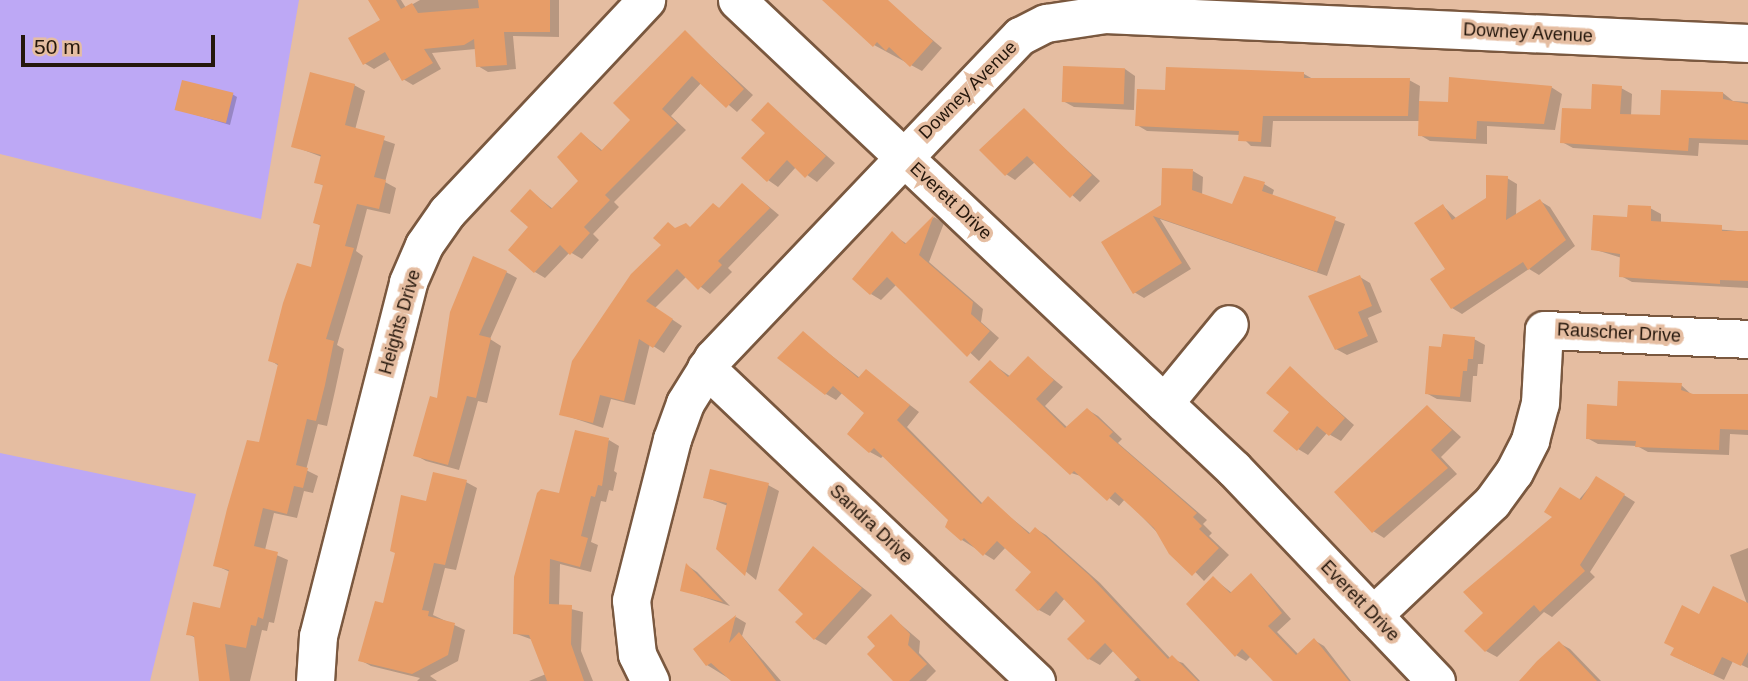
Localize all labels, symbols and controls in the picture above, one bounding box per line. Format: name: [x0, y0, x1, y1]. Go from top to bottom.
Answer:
street label: Downey Avenue: [1462, 19, 1594, 47]
scale bar: [24, 21, 219, 65]
text: 50 m: [34, 35, 81, 58]
street label: Downey Avenue: [914, 36, 1022, 144]
street label: Everett Drive: [906, 158, 996, 244]
street label: Heights Drive: [375, 267, 425, 377]
street label: Rauscher Drive: [1556, 319, 1682, 347]
street label: Sandra Drive: [825, 480, 917, 568]
street label: Everett Drive: [1316, 556, 1404, 646]

